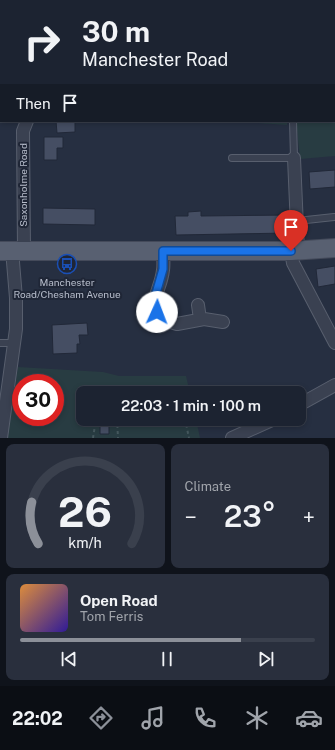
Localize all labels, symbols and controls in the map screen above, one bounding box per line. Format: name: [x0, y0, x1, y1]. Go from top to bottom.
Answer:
text: 30 m: [82, 15, 150, 48]
icon: right: [16, 16, 68, 68]
text: Manchester Road: [82, 49, 228, 70]
icon: arrive: [59, 92, 81, 114]
text: Then: [16, 95, 51, 112]
street label: Saxonholme Road: [17, 143, 29, 227]
pin: [274, 210, 308, 251]
icon: arrive: [280, 216, 302, 238]
bus stop icon: Manchester Road/Chesham Avenue: [56, 253, 78, 275]
place label: Manchester Road/Chesham Avenue: [13, 276, 121, 300]
position arrow: [136, 291, 178, 333]
speed limit sign: 30: [12, 374, 64, 426]
text: 22:03 · 1 min · 100 m: [121, 397, 261, 414]
text: Climate: [185, 479, 231, 494]
text: 26: [58, 487, 112, 536]
text: 23°: [224, 498, 276, 534]
text: −: [185, 504, 197, 530]
text: +: [303, 504, 315, 530]
text: km/h: [68, 534, 102, 551]
text: Open Road: [80, 592, 158, 609]
text: Tom Ferris: [80, 609, 143, 624]
icon: previous: [58, 648, 80, 670]
icon: pause: [156, 648, 178, 670]
icon: next: [255, 648, 277, 670]
icon: directions: [87, 704, 115, 732]
icon: music: [139, 704, 167, 732]
icon: phone: [191, 704, 219, 732]
icon: climate: [243, 704, 271, 732]
icon: car: [295, 704, 323, 732]
text: 22:02: [12, 708, 63, 729]

